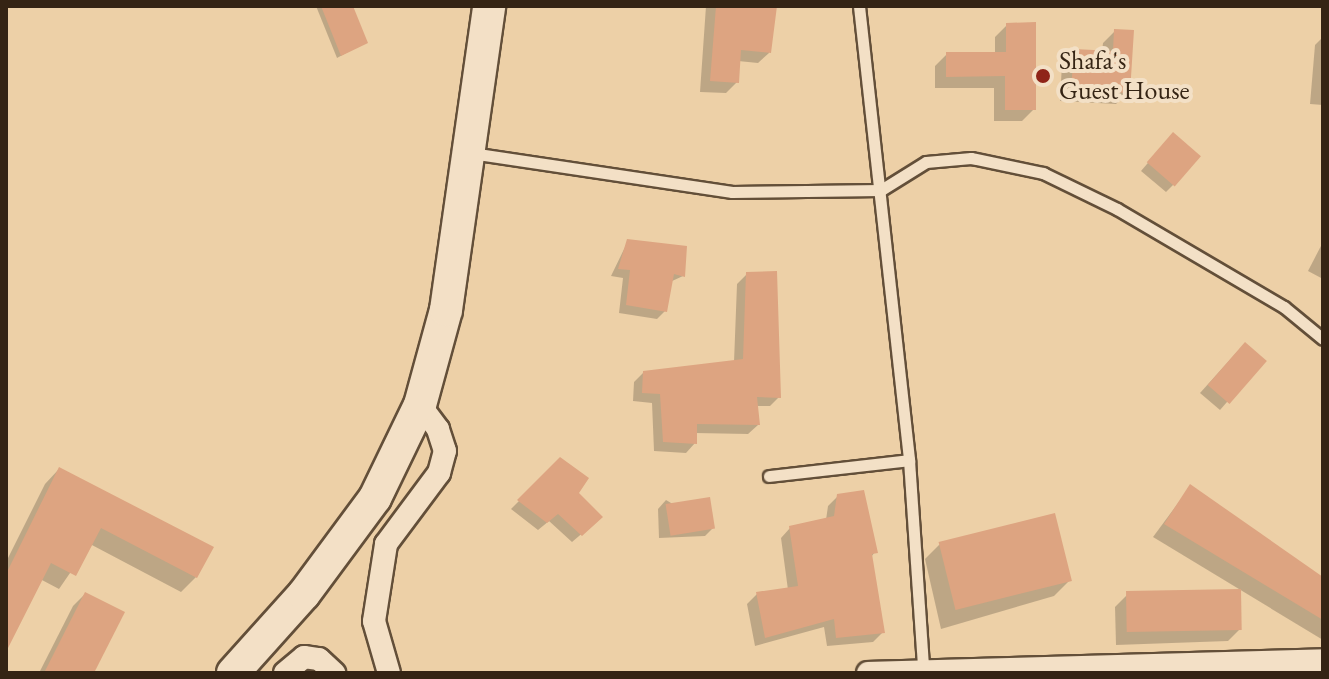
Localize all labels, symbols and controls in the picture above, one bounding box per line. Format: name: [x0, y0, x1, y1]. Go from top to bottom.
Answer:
place label: Shafa's Guest House: [1059, 45, 1190, 106]
marker: Shafa's Guest House: [1034, 67, 1052, 85]

